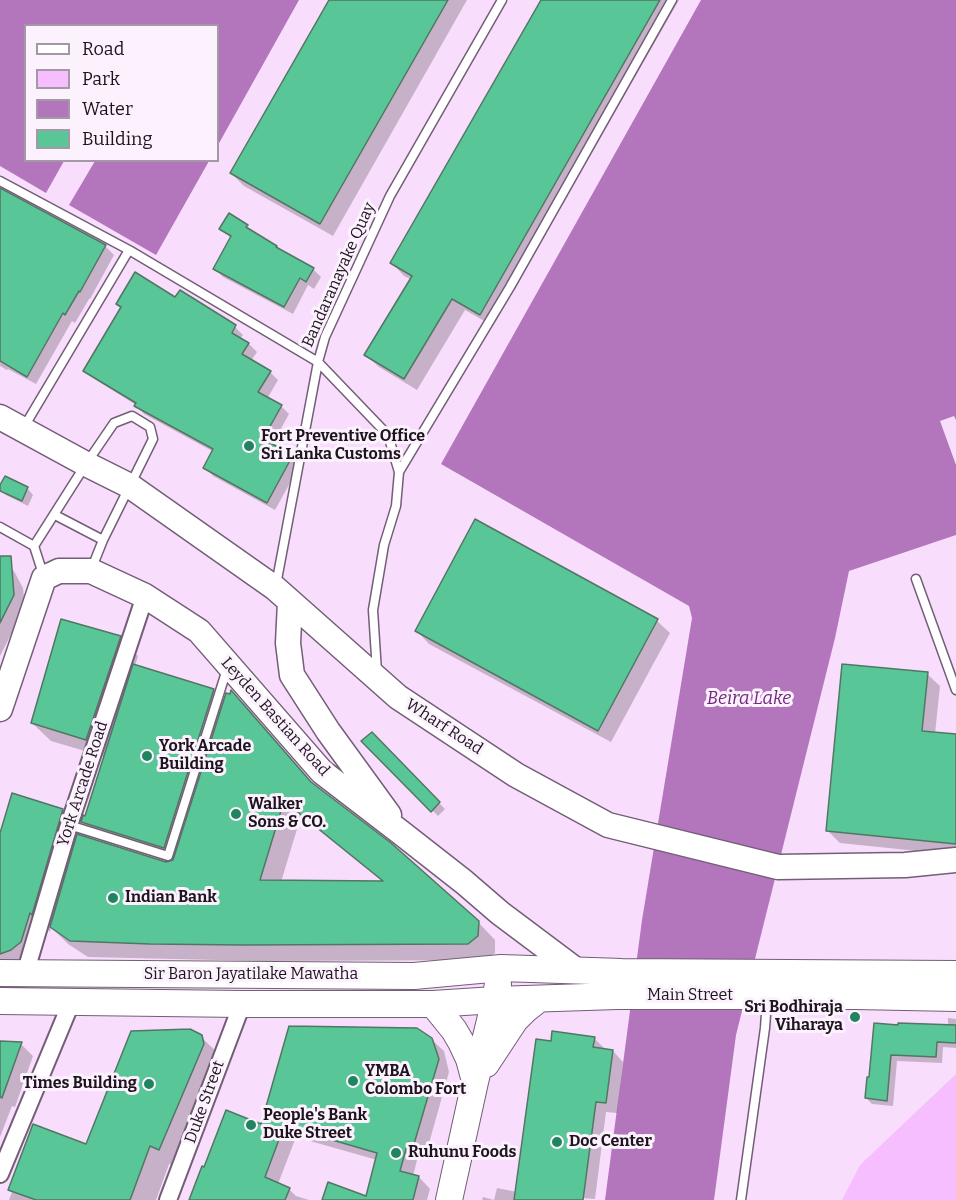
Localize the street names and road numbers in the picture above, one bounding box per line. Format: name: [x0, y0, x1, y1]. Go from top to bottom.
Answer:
street label: Bandaranayake Quay: [298, 200, 380, 350]
street label: Leyden Bastian Road: [217, 654, 333, 780]
street label: Wharf Road: [402, 695, 486, 759]
street label: York Arcade Road: [54, 719, 112, 849]
street label: Sir Baron Jayatilake Mawatha: [144, 965, 358, 985]
street label: Main Street: [647, 986, 733, 1006]
street label: Duke Street: [181, 1058, 229, 1146]

